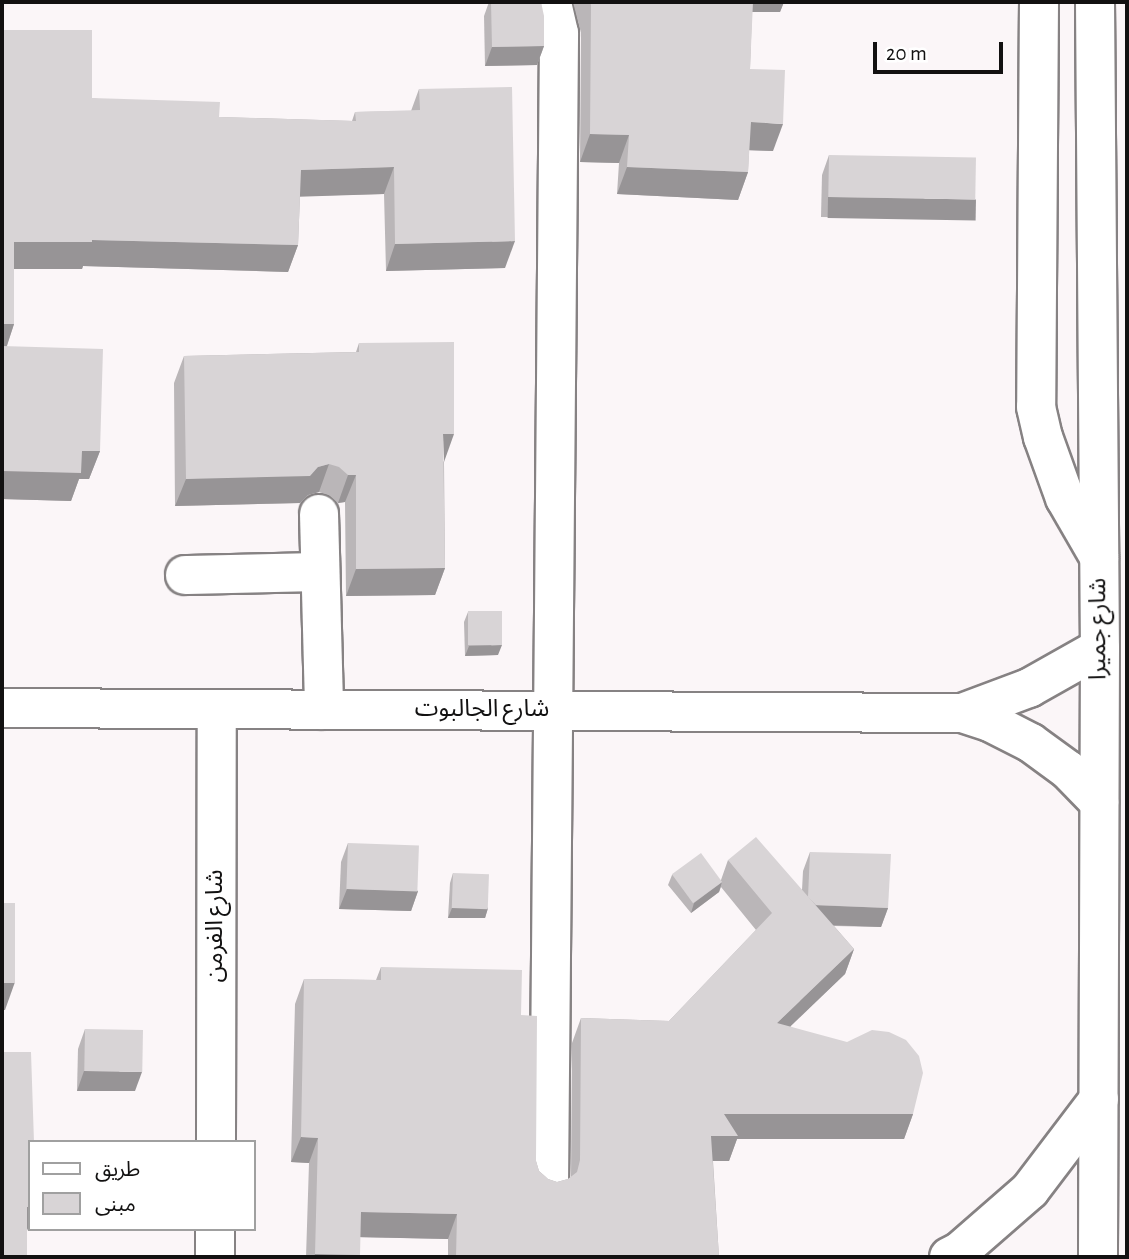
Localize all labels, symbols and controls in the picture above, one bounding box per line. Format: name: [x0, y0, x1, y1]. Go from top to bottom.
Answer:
scale bar: [877, 28, 1006, 72]
text: 20 m: [886, 43, 927, 64]
street label: شارع جميرا: [1085, 578, 1113, 680]
street label: شارع الجالبوت: [415, 696, 549, 724]
street label: شارع الفرمن: [202, 869, 230, 983]
legend: [28, 1140, 256, 1231]
text: طريق: [95, 1159, 140, 1180]
text: مبنى: [95, 1194, 136, 1215]

